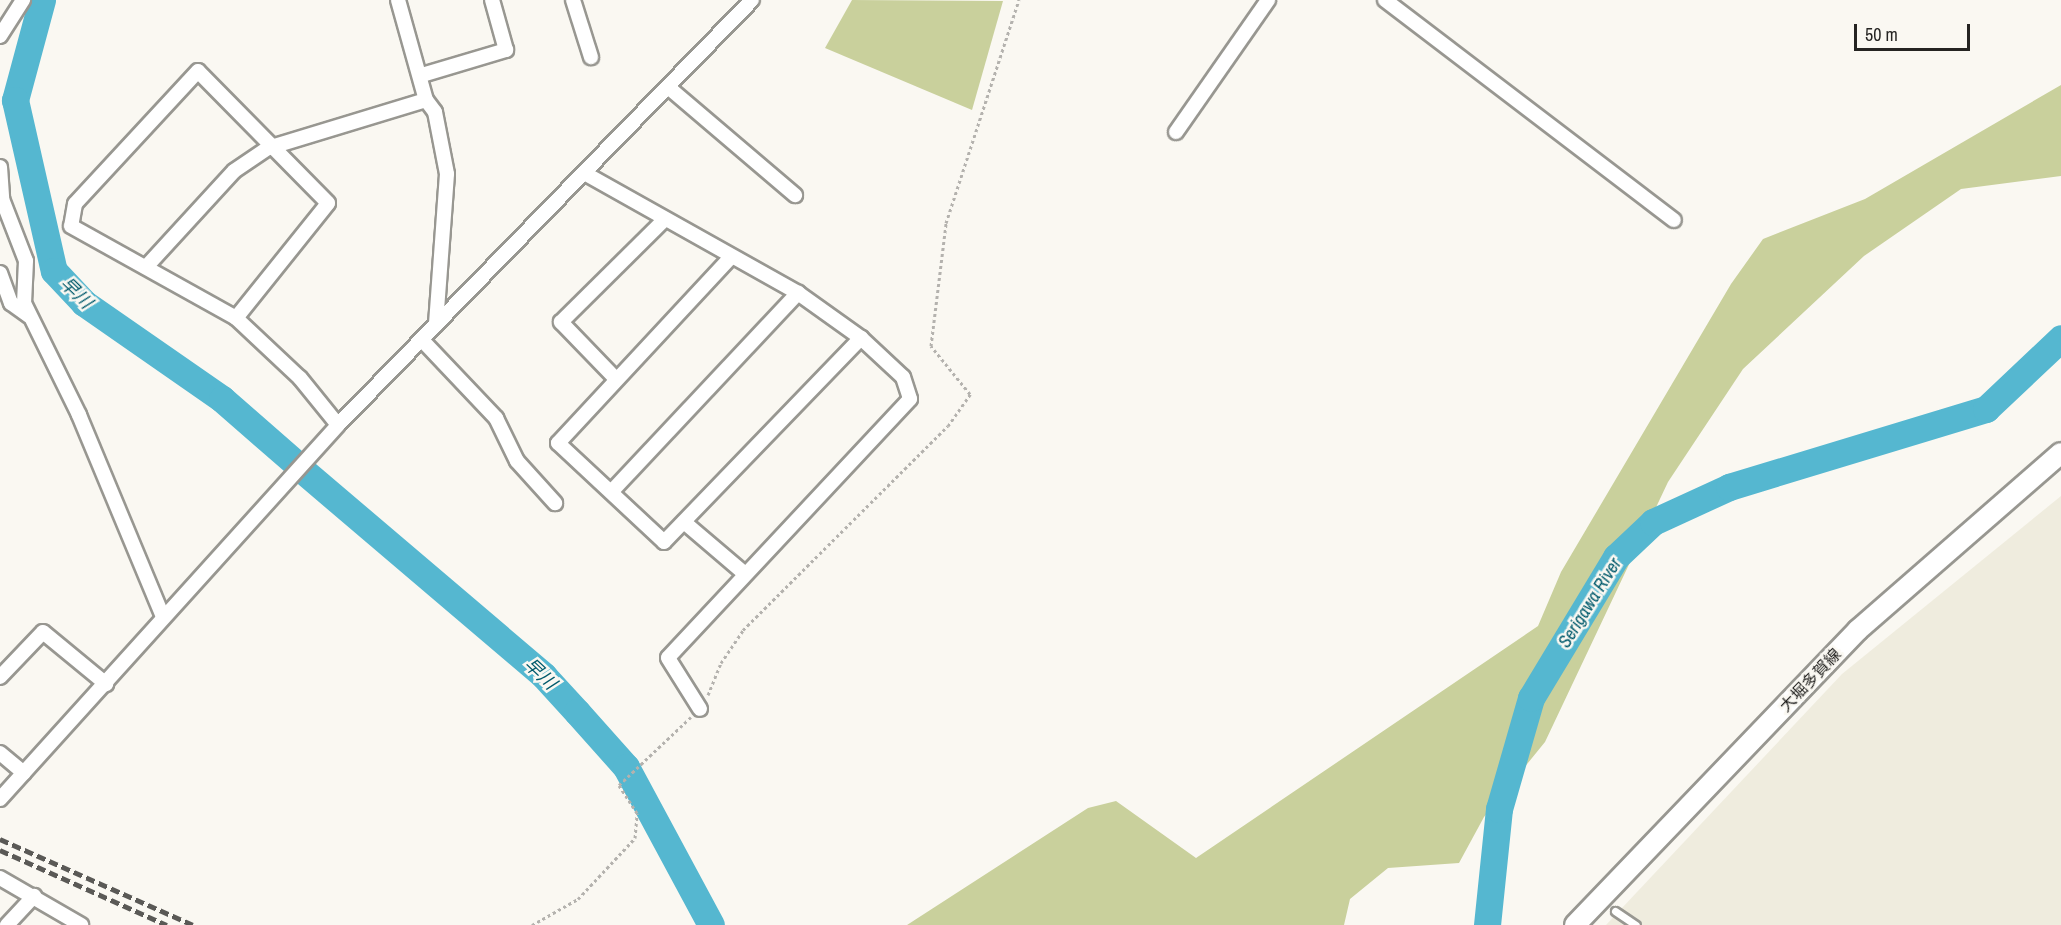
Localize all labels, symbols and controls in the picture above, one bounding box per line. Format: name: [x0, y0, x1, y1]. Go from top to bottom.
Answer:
scale bar: [1857, 12, 1972, 50]
text: 50 m: [1865, 22, 1898, 47]
water label: 早川: [56, 273, 96, 313]
water label: Serigawa River: [1554, 554, 1626, 652]
street label: 大堀多賀線: [1775, 645, 1845, 715]
water label: 早川: [519, 654, 561, 694]

